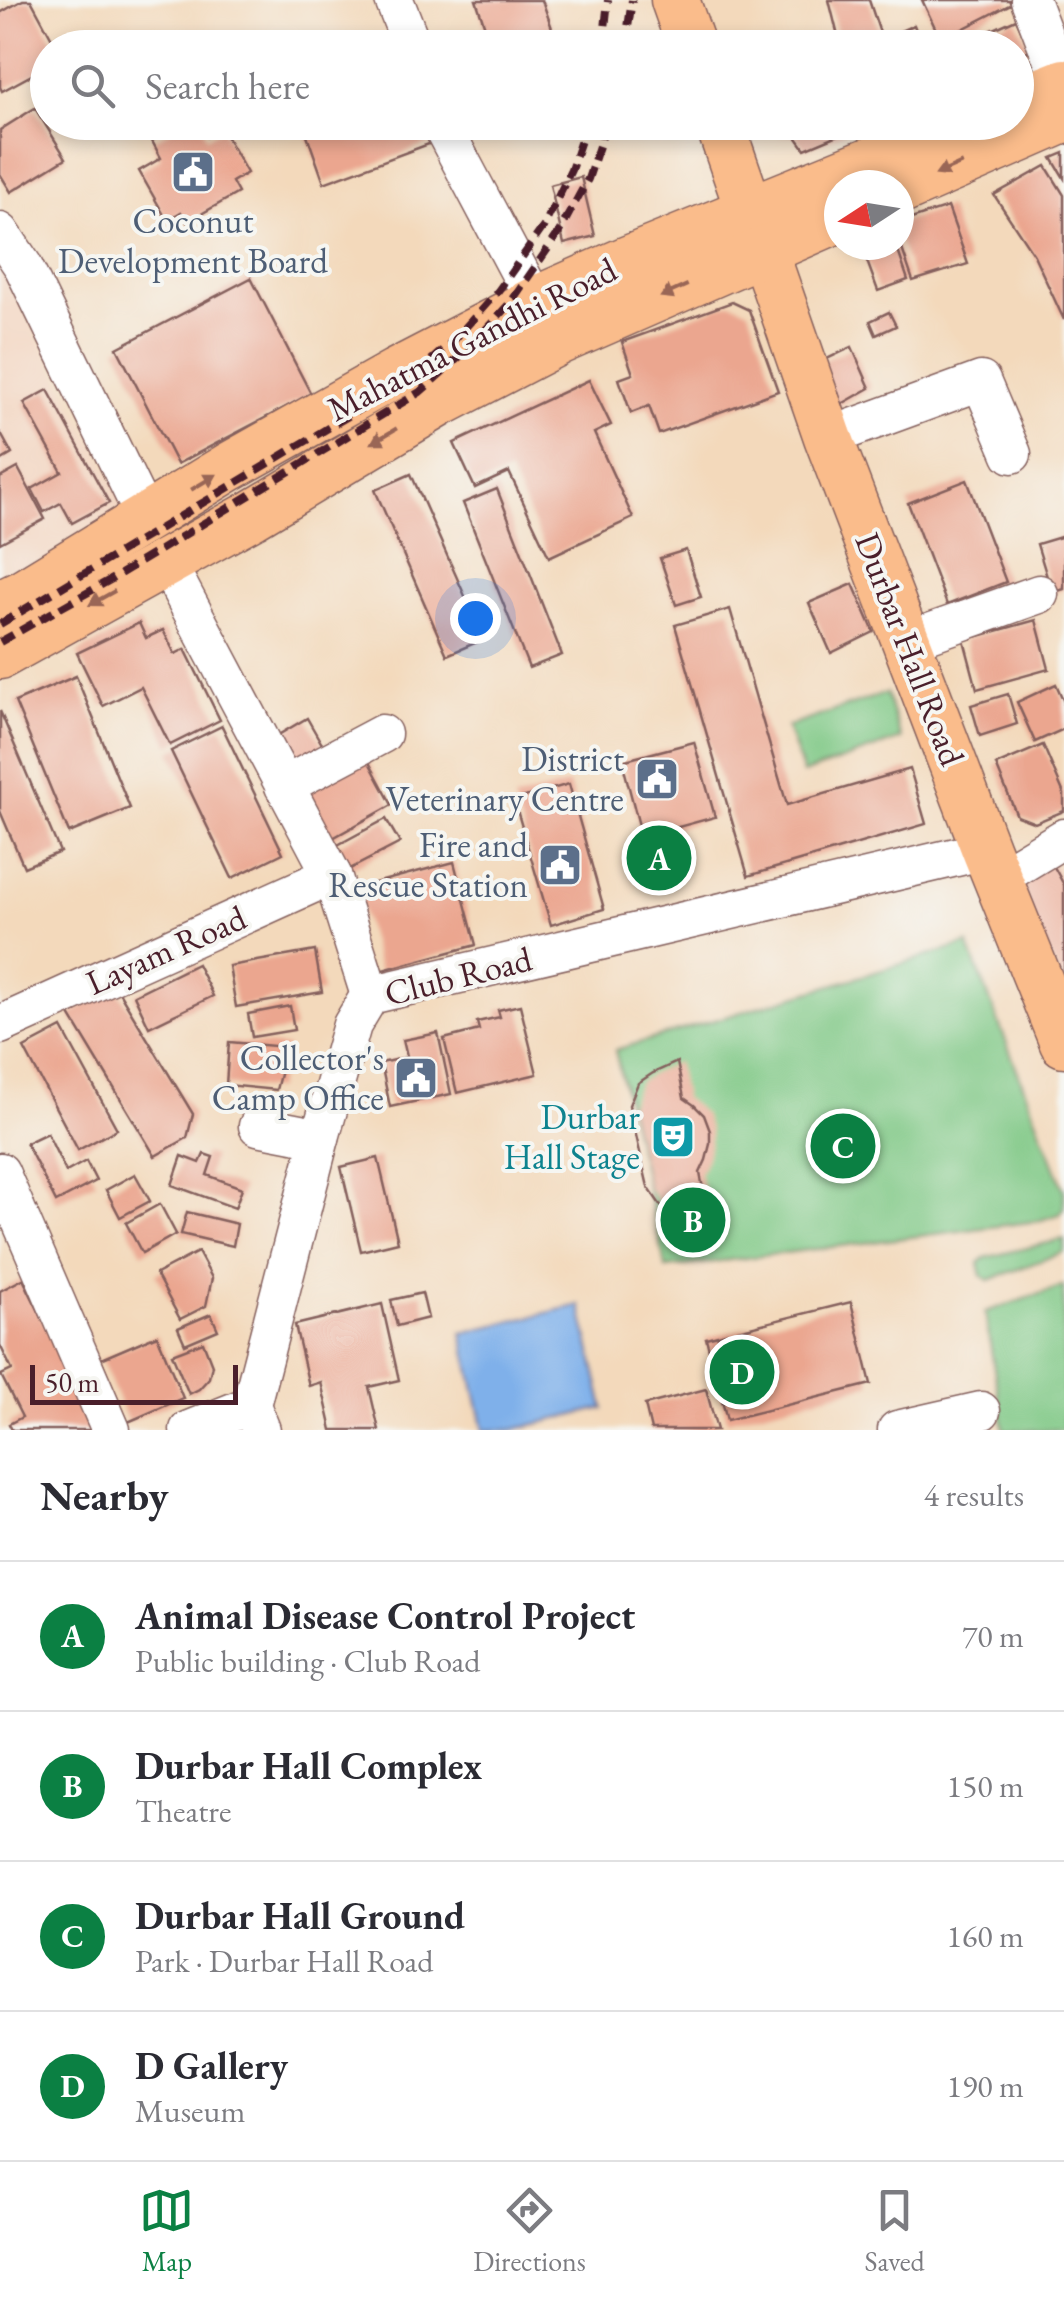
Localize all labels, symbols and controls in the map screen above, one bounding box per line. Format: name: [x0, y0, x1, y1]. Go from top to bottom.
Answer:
search box: [30, 30, 1034, 140]
icon: search: [65, 58, 120, 113]
text: Search here: [145, 61, 310, 110]
public building icon: Coconut Development Board: [170, 149, 216, 195]
one-way arrow: [934, 160, 963, 177]
north arrow: [824, 170, 914, 260]
place label: Coconut Development Board: [58, 198, 328, 283]
street label: Mahatma Gandhi Road: [320, 246, 624, 431]
one-way arrow: [659, 283, 689, 299]
one-way arrow: [370, 427, 398, 444]
one-way arrow: [190, 474, 218, 491]
street label: Durbar Hall Road: [845, 526, 976, 772]
one-way arrow: [88, 588, 116, 606]
your location: [450, 593, 501, 644]
place label: District Veterinary Centre: [386, 736, 624, 821]
public building icon: District Veterinary Centre: [634, 756, 680, 802]
pin: A: [626, 820, 692, 896]
place label: Fire and Rescue Station: [328, 822, 528, 907]
public building icon: Fire and Rescue Station: [537, 842, 583, 888]
street label: Layam Road: [79, 894, 253, 1005]
street label: Club Road: [380, 935, 536, 1015]
place label: Collector's Camp Office: [212, 1035, 384, 1120]
public building icon: Collector's Camp Office: [393, 1055, 439, 1101]
place label: Durbar Hall Stage: [504, 1094, 640, 1179]
pin: C: [810, 1108, 876, 1184]
theatre icon: Durbar Hall Stage: [650, 1114, 696, 1160]
pin: B: [660, 1182, 726, 1258]
pin: D: [710, 1334, 774, 1410]
scale bar: [30, 1360, 238, 1404]
text: 50 m: [45, 1364, 99, 1400]
text: Nearby: [40, 1468, 169, 1523]
text: 4 results: [924, 1474, 1024, 1516]
text: Animal Disease Control Project: [135, 1591, 635, 1640]
text: A: [61, 1615, 84, 1657]
text: 70 m: [962, 1615, 1024, 1657]
text: Public building · Club Road: [135, 1640, 481, 1682]
text: Durbar Hall Complex: [135, 1741, 482, 1790]
text: B: [62, 1765, 83, 1807]
text: 150 m: [947, 1765, 1024, 1807]
text: Theatre: [135, 1790, 231, 1832]
text: Durbar Hall Ground: [135, 1891, 465, 1940]
text: C: [61, 1915, 84, 1957]
text: 160 m: [947, 1915, 1024, 1957]
text: Park · Durbar Hall Road: [135, 1940, 434, 1982]
text: D Gallery: [135, 2041, 288, 2090]
text: D: [60, 2065, 85, 2107]
text: 190 m: [947, 2065, 1024, 2107]
text: Museum: [135, 2090, 245, 2132]
tab: Map: [139, 2183, 194, 2279]
tab: Directions: [473, 2183, 586, 2279]
tab: Saved: [865, 2183, 925, 2279]

